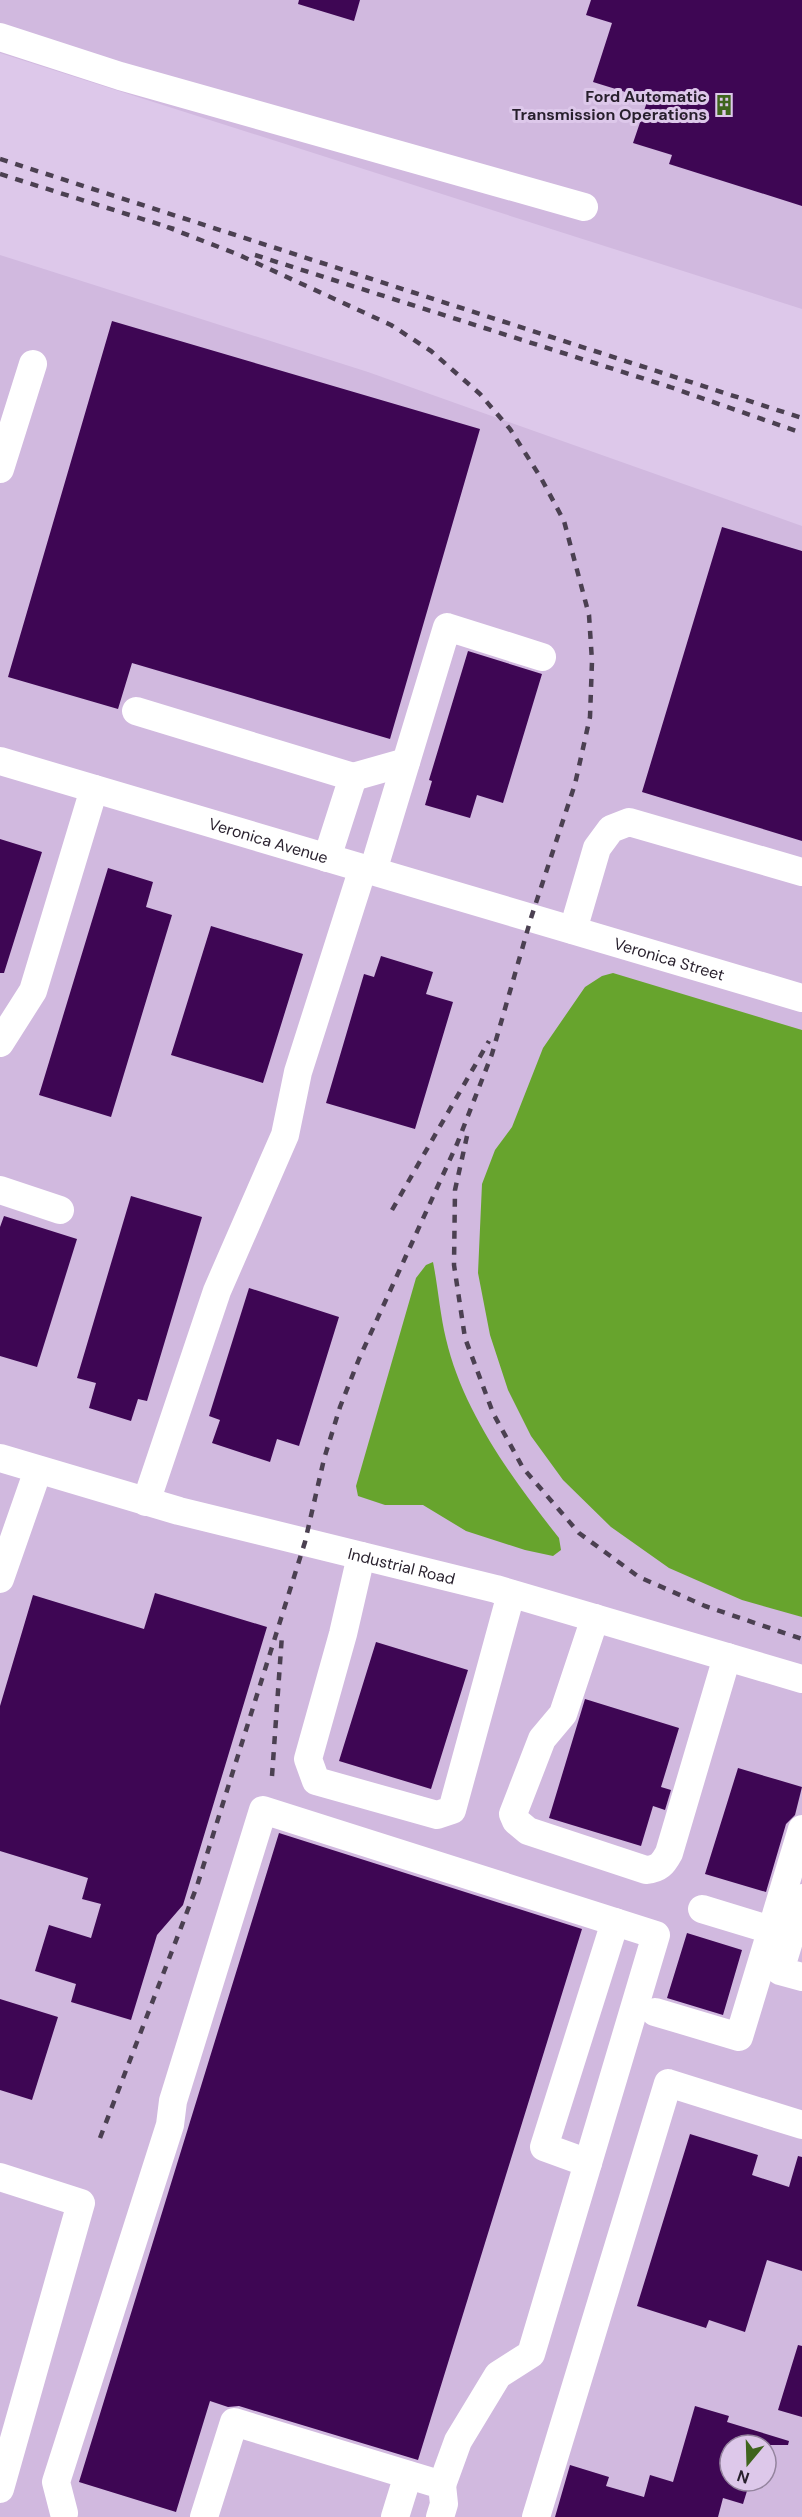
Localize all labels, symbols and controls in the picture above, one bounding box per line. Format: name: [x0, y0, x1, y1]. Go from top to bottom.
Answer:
place label: Ford Automatic Transmission Operations: [512, 86, 707, 125]
building icon: Ford Automatic Transmission Operations: [712, 93, 736, 117]
street label: Veronica Avenue: [206, 813, 331, 868]
street label: Veronica Street: [611, 933, 727, 986]
street label: Industrial Road: [346, 1543, 457, 1590]
north arrow: [718, 2433, 778, 2493]
text: N: [734, 2465, 752, 2489]

